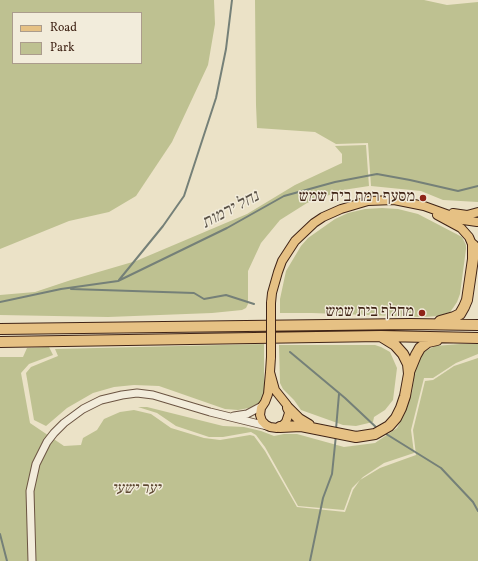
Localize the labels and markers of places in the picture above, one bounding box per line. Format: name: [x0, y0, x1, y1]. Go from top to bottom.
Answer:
place label: מסעף רמת בית שמש: [299, 188, 415, 208]
marker: מסעף רמת בית שמש: [418, 193, 428, 203]
place label: מחלף בית שמש: [326, 303, 414, 323]
marker: מחלף בית שמש: [417, 308, 427, 318]

